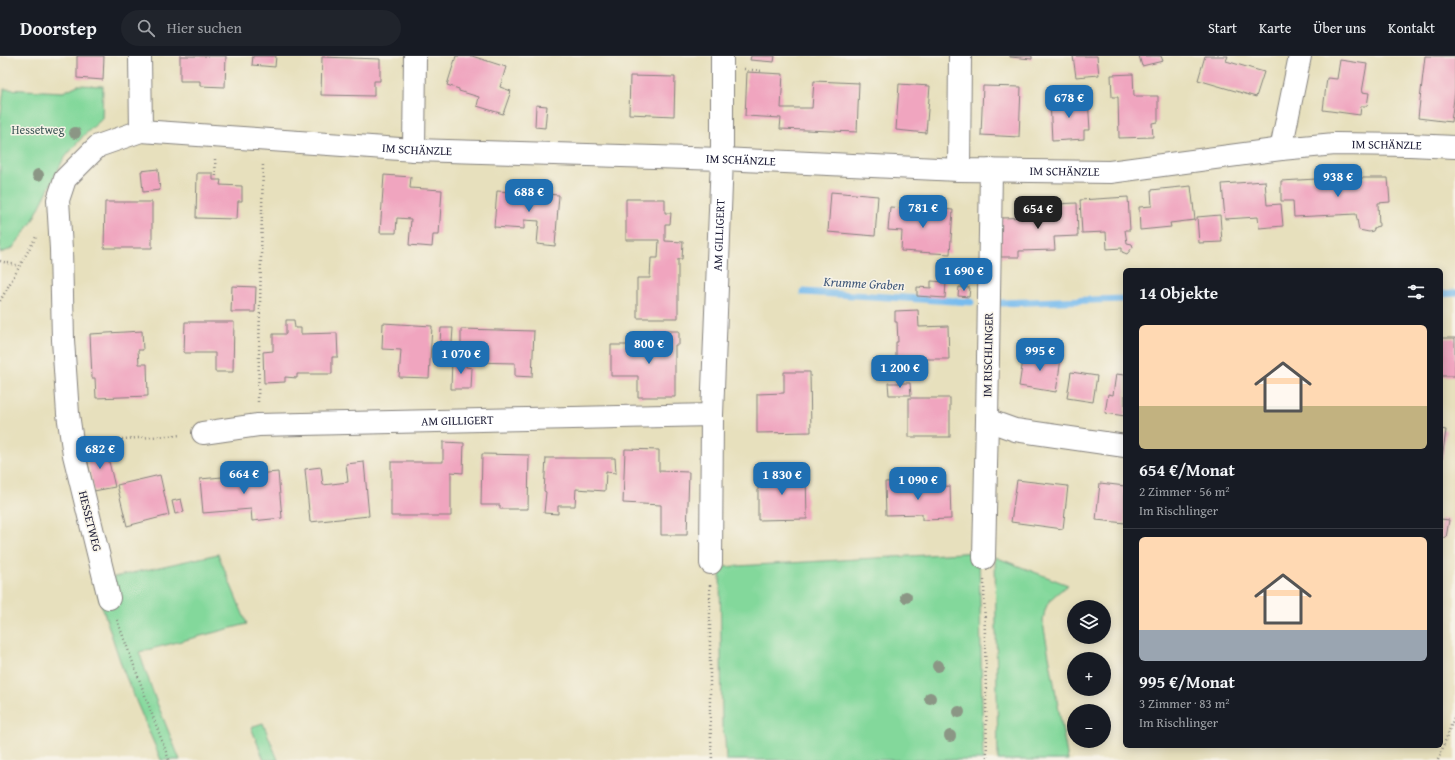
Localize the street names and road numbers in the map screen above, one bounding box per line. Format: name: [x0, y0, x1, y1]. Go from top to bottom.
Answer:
street label: IM SCHÄNZLE: [1352, 135, 1422, 154]
street label: IM SCHÄNZLE: [382, 139, 452, 159]
street label: IM SCHÄNZLE: [706, 150, 776, 169]
street label: IM SCHÄNZLE: [1030, 162, 1100, 180]
street label: AM GILLIGERT: [709, 198, 728, 272]
street label: IM RISCHLINGER: [978, 312, 997, 397]
street label: AM GILLIGERT: [421, 411, 494, 429]
street label: HESSETWEG: [75, 489, 106, 553]

